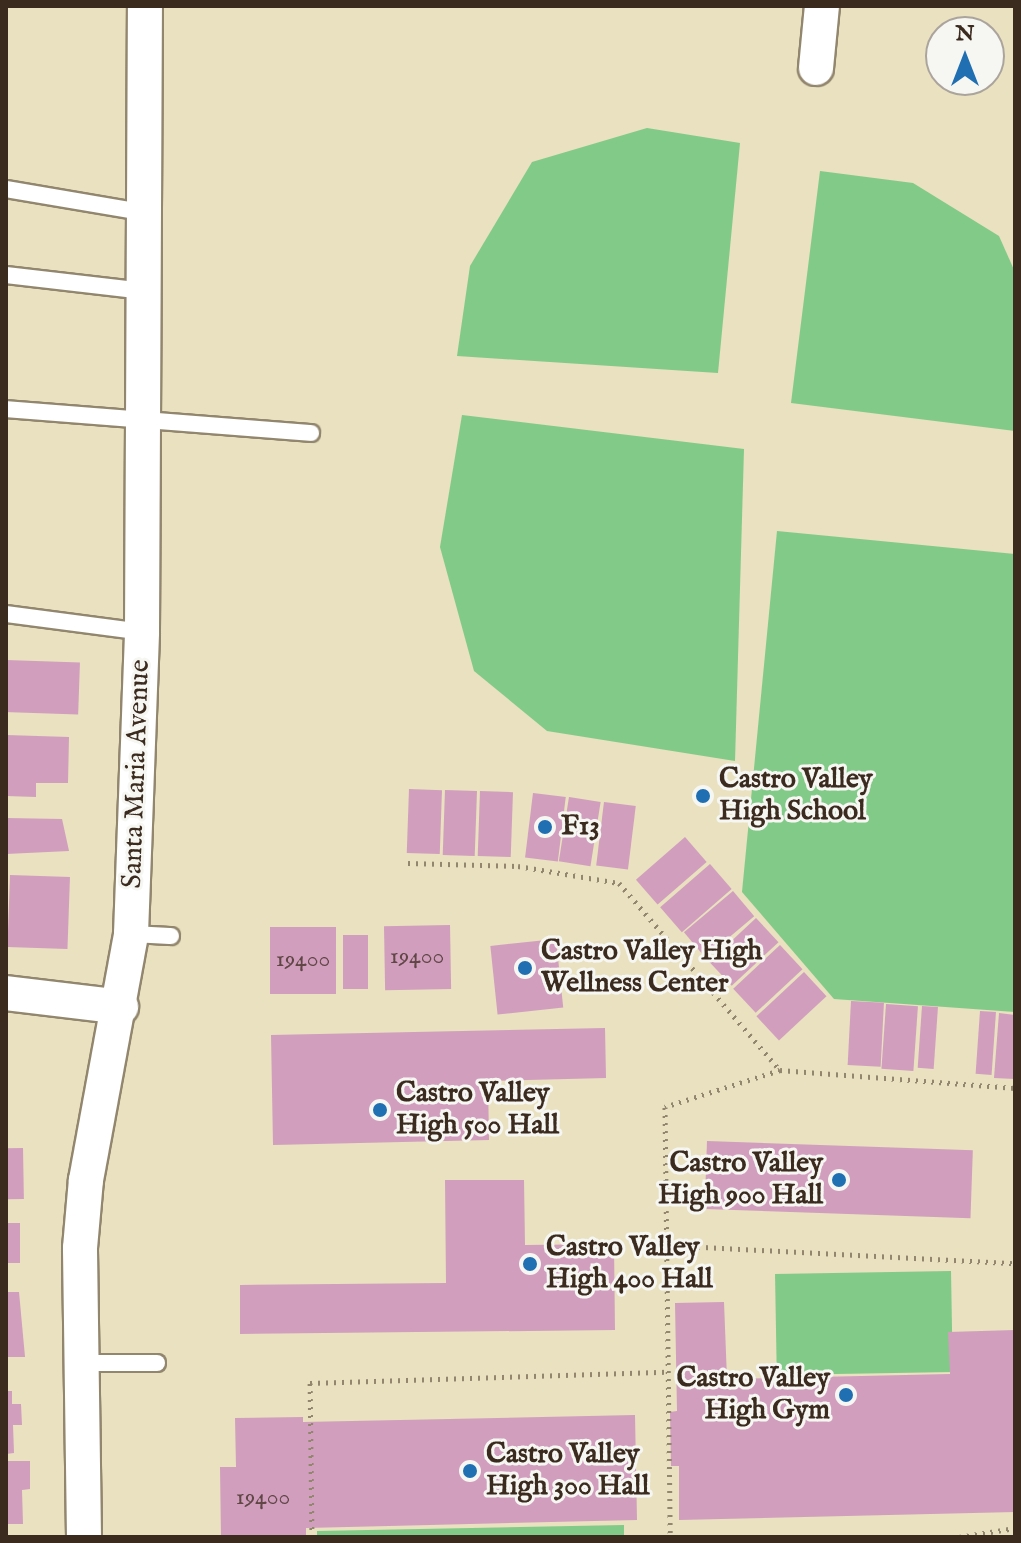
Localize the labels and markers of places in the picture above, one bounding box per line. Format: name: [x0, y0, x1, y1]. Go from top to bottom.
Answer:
place label: Castro Valley High School: [719, 763, 873, 829]
marker: Castro Valley High School: [694, 787, 712, 805]
place label: F13: [561, 810, 600, 844]
marker: F13: [536, 818, 554, 836]
place label: Castro Valley High Wellness Center: [541, 935, 762, 1001]
marker: Castro Valley High Wellness Center: [516, 959, 534, 977]
place label: Castro Valley High 500 Hall: [396, 1077, 559, 1143]
marker: Castro Valley High 500 Hall: [371, 1101, 389, 1119]
place label: Castro Valley High 900 Hall: [658, 1147, 823, 1213]
marker: Castro Valley High 900 Hall: [830, 1171, 848, 1189]
place label: Castro Valley High 400 Hall: [546, 1231, 713, 1297]
marker: Castro Valley High 400 Hall: [521, 1255, 539, 1273]
place label: Castro Valley High Gym: [676, 1362, 830, 1428]
marker: Castro Valley High Gym: [837, 1386, 855, 1404]
place label: Castro Valley High 300 Hall: [486, 1438, 649, 1504]
marker: Castro Valley High 300 Hall: [461, 1462, 479, 1480]

